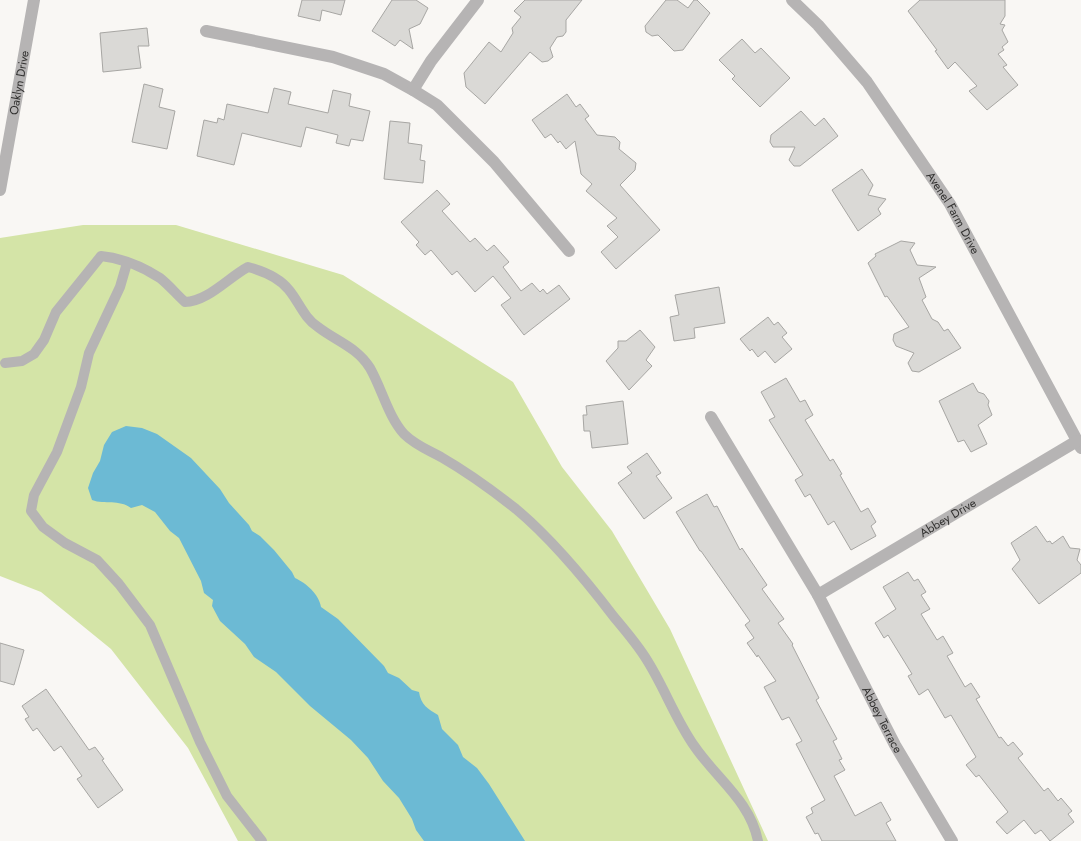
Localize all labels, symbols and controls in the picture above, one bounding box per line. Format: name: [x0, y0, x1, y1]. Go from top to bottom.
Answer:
street label: Oaklyn Drive: [5, 49, 34, 116]
street label: Avenel Farm Drive: [922, 168, 984, 257]
street label: Abbey Drive: [916, 494, 980, 542]
street label: Abbey Terrace: [857, 683, 907, 757]

